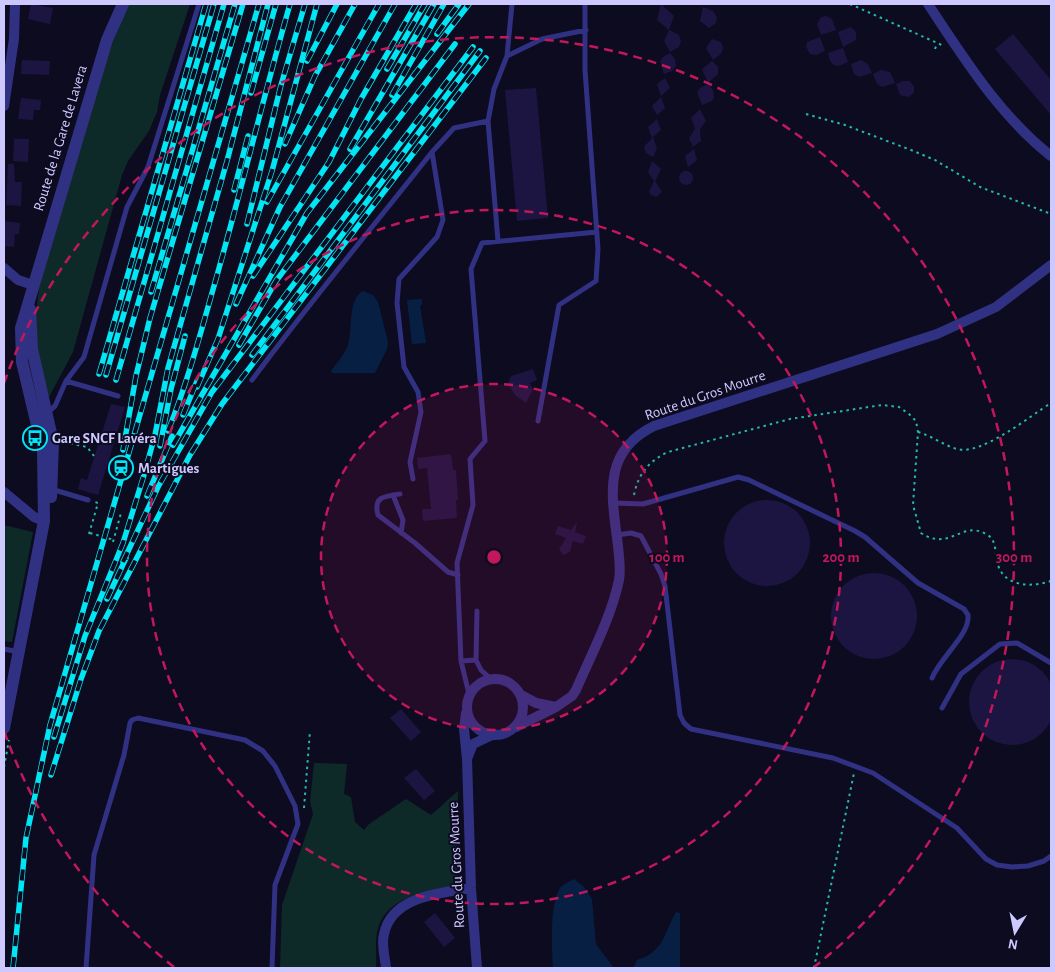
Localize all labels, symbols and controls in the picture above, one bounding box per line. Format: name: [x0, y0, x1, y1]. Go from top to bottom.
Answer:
street label: Route de la Gare de Lavera: [31, 63, 90, 213]
street label: Route du Gros Mourre: [643, 368, 768, 423]
bus stop icon: Gare SNCF Lavéra: [22, 425, 48, 451]
place label: Gare SNCF Lavéra: [52, 431, 157, 446]
station icon: Martigues: [108, 455, 134, 481]
place label: Martigues: [138, 461, 200, 476]
centre of rings: [485, 548, 503, 566]
text: 100 m: [649, 550, 685, 565]
text: 200 m: [822, 550, 860, 565]
text: 300 m: [996, 550, 1032, 565]
street label: Route du Gros Mourre: [446, 801, 467, 929]
north arrow: [990, 907, 1040, 957]
text: N: [1007, 936, 1019, 952]

